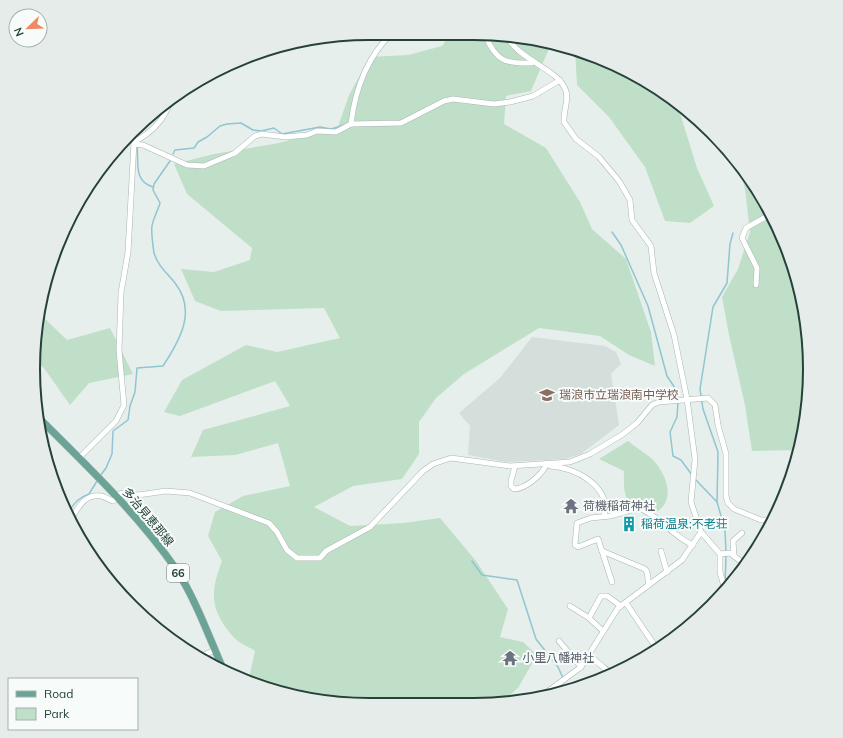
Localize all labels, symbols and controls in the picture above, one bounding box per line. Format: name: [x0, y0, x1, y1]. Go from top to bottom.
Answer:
north arrow: [8, 8, 48, 48]
text: N: [11, 25, 27, 38]
school or university icon: 瑞浪市立瑞浪南中学校: [538, 386, 556, 404]
place label: 瑞浪市立瑞浪南中学校: [559, 387, 679, 402]
street label: 多治見恵那線: [119, 484, 177, 549]
temple icon: 荷機稲荷神社: [562, 497, 580, 515]
place label: 荷機稲荷神社: [583, 498, 655, 513]
building icon: 稲荷温泉;不老荘: [620, 515, 638, 533]
place label: 稲荷温泉;不老荘: [641, 516, 728, 531]
road number: 66: [167, 564, 189, 582]
temple icon: 小里八幡神社: [501, 649, 519, 667]
place label: 小里八幡神社: [522, 650, 594, 665]
legend: [8, 678, 138, 730]
text: Road: [44, 686, 73, 701]
text: Park: [44, 706, 70, 721]

